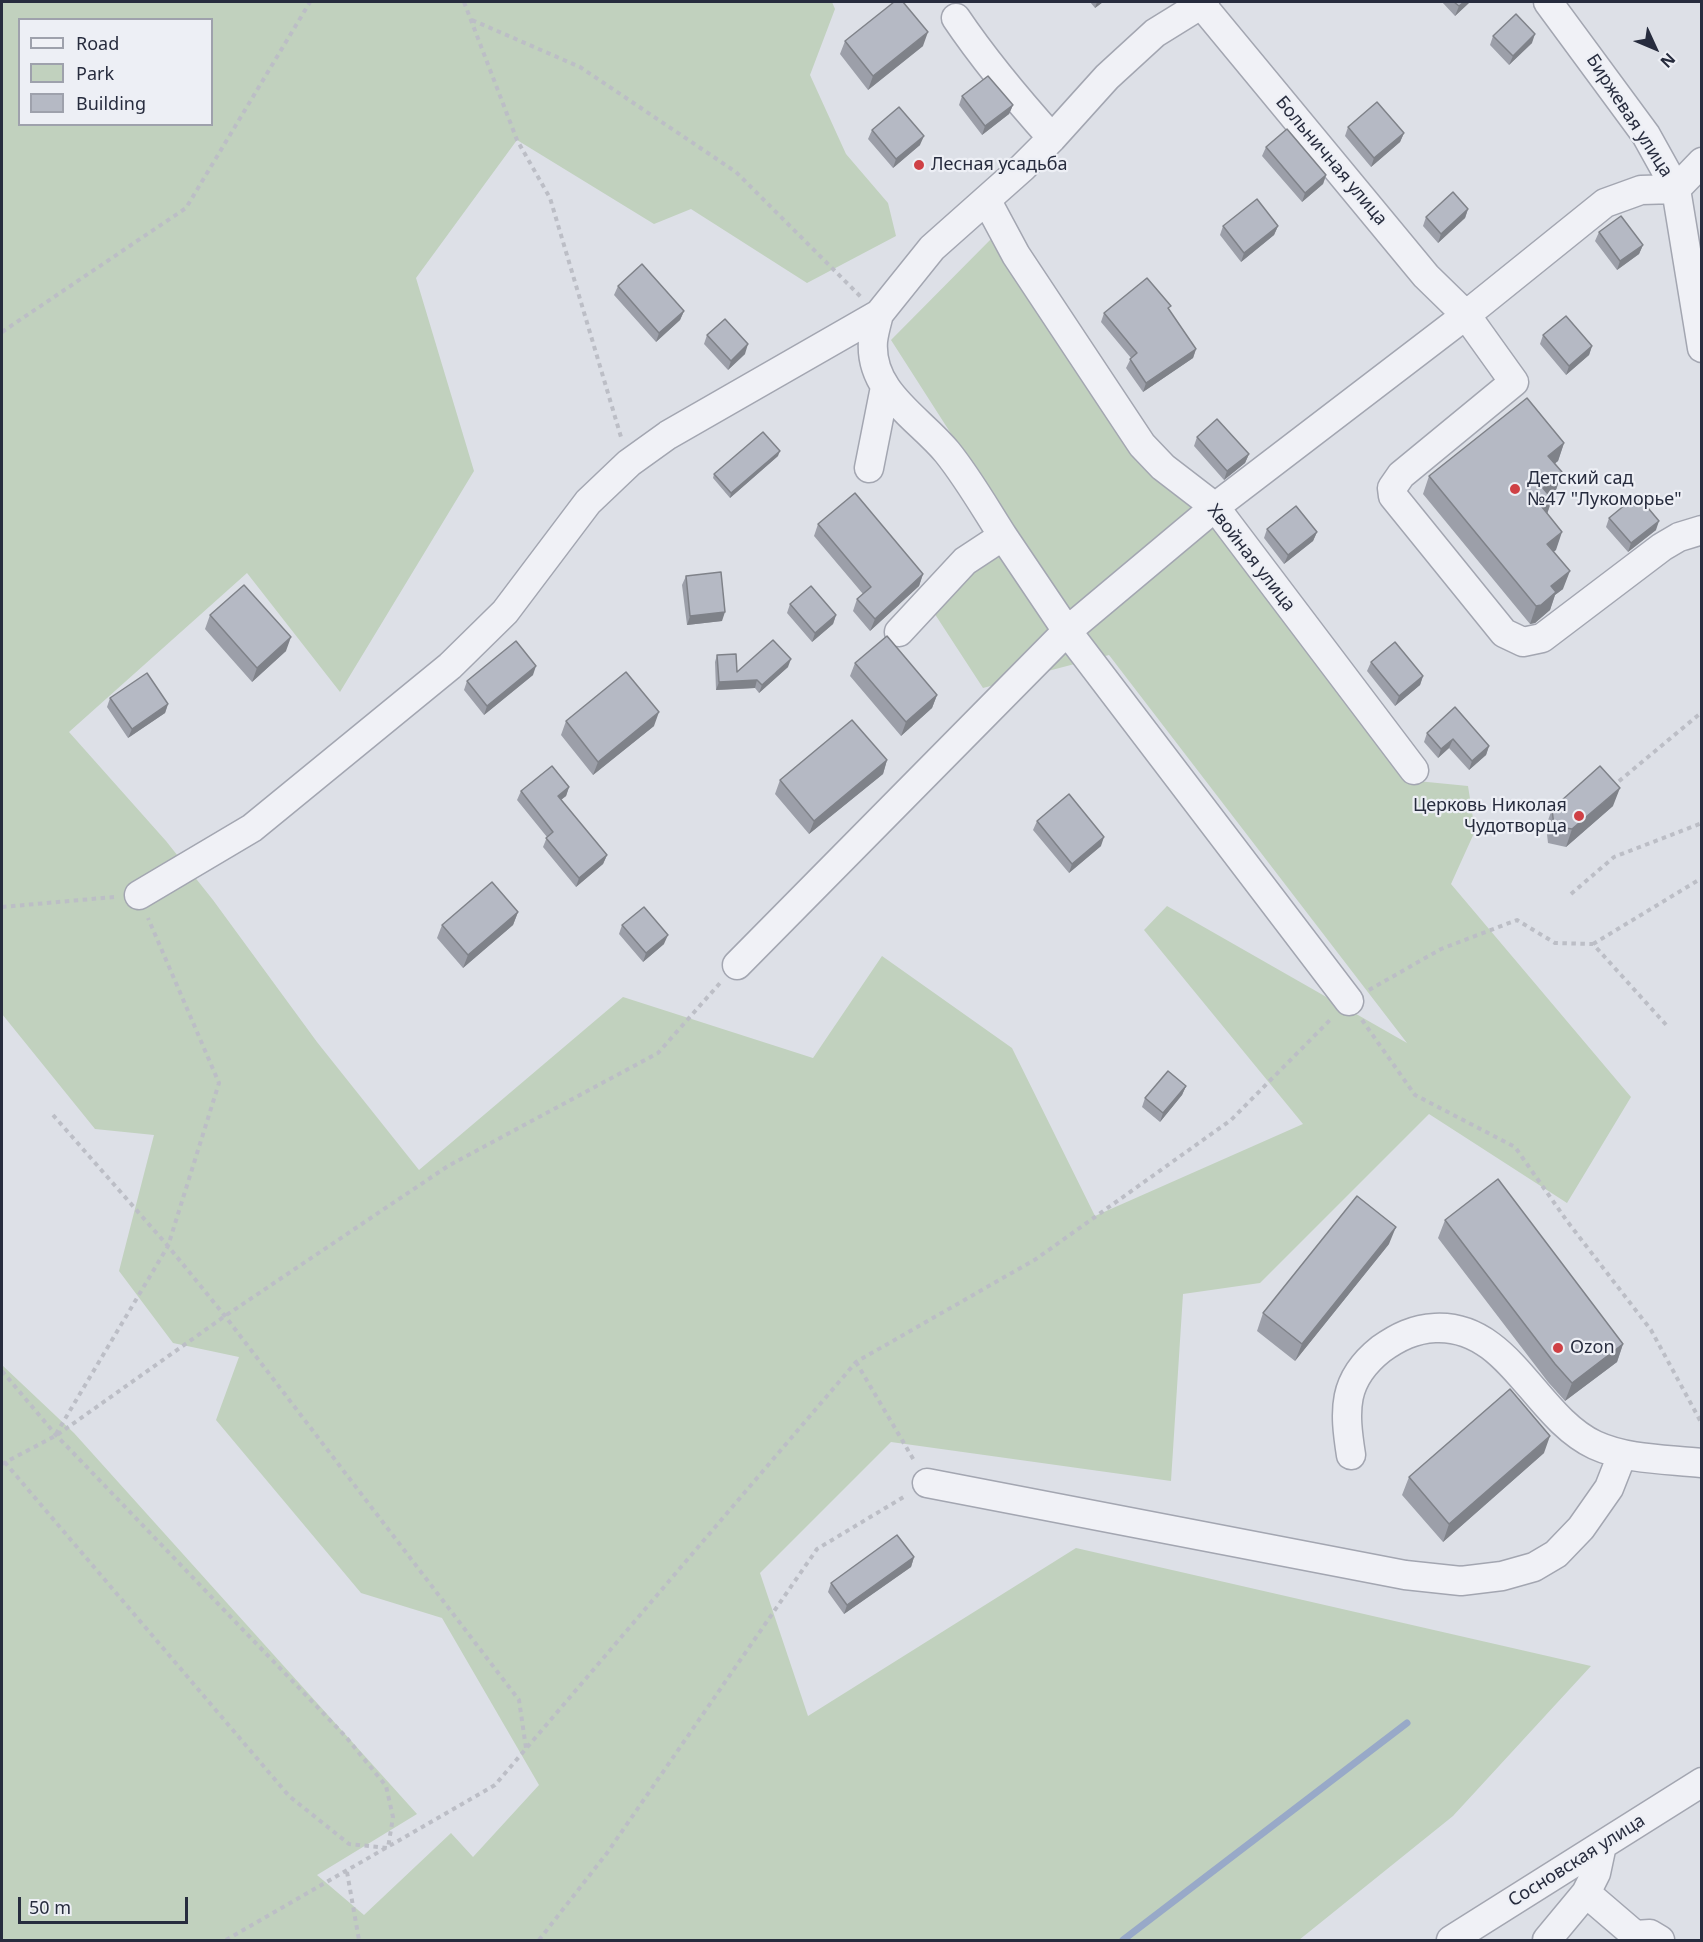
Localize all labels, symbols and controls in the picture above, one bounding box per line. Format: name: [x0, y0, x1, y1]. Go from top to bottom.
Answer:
legend: [18, 18, 213, 126]
north arrow: [1625, 18, 1685, 78]
text: Road: [76, 31, 119, 55]
text: N: [1656, 48, 1680, 73]
street label: Биржевая улица: [1581, 50, 1677, 182]
text: Park: [76, 61, 114, 85]
text: Building: [76, 91, 146, 115]
street label: Больничная улица: [1271, 92, 1391, 230]
place label: Лесная усадьба: [931, 154, 1067, 176]
marker: Лесная усадьба: [912, 158, 926, 172]
place label: Детский сад №47 "Лукоморье": [1527, 468, 1682, 510]
marker: Детский сад №47 "Лукоморье": [1508, 482, 1522, 496]
street label: Хвойная улица: [1203, 500, 1299, 616]
place label: Церковь Николая Чудотворца: [1413, 795, 1567, 838]
marker: Церковь Николая Чудотворца: [1572, 809, 1586, 823]
place label: Ozon: [1570, 1337, 1615, 1359]
marker: Ozon: [1551, 1341, 1565, 1355]
street label: Сосновская улица: [1505, 1810, 1649, 1912]
scale bar: [21, 1885, 190, 1923]
text: 50 m: [29, 1895, 71, 1919]

